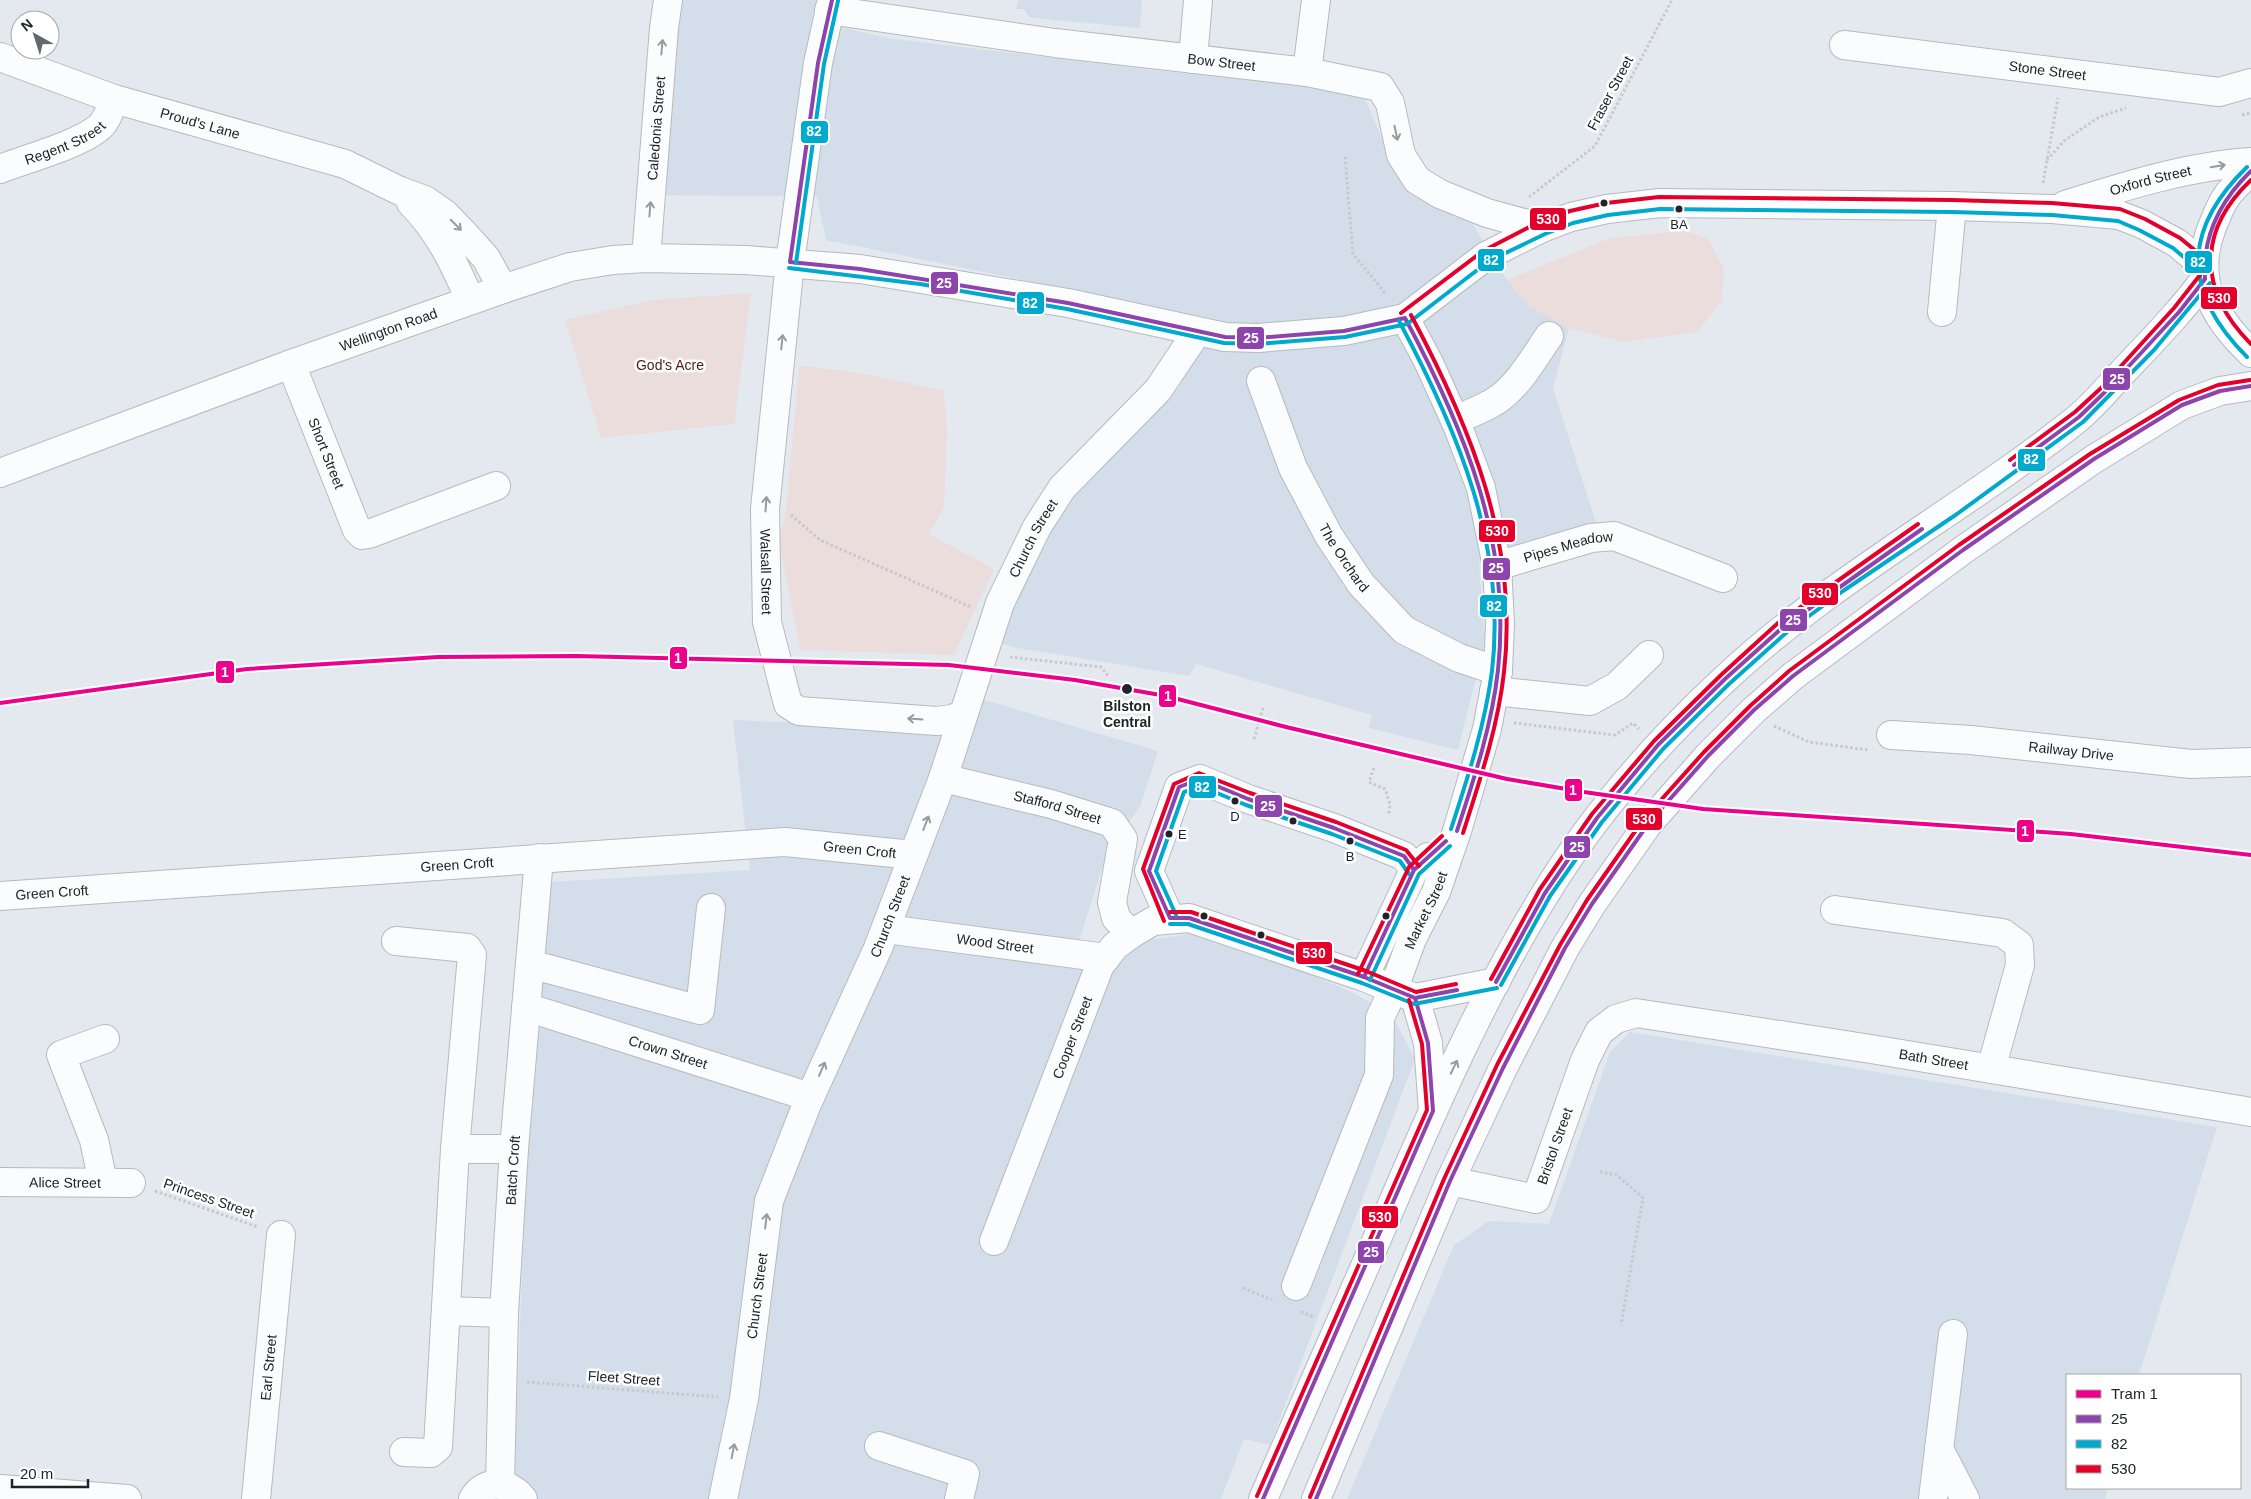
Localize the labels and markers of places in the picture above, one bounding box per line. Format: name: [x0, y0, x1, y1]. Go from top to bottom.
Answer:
unlabelled marker: [1599, 198, 1609, 208]
marker: BA: [1674, 204, 1684, 214]
place label: BA: [1670, 217, 1688, 232]
marker: Bilston Central: [1120, 682, 1134, 696]
place label: Bilston Central: [1103, 698, 1151, 730]
marker: D: [1230, 796, 1240, 806]
place label: D: [1230, 809, 1240, 824]
unlabelled marker: [1288, 816, 1298, 826]
place label: E: [1178, 827, 1187, 842]
marker: E: [1164, 829, 1174, 839]
marker: B: [1345, 836, 1355, 846]
place label: B: [1346, 849, 1354, 864]
unlabelled marker: [1199, 911, 1209, 921]
unlabelled marker: [1381, 911, 1391, 921]
unlabelled marker: [1256, 930, 1266, 940]

